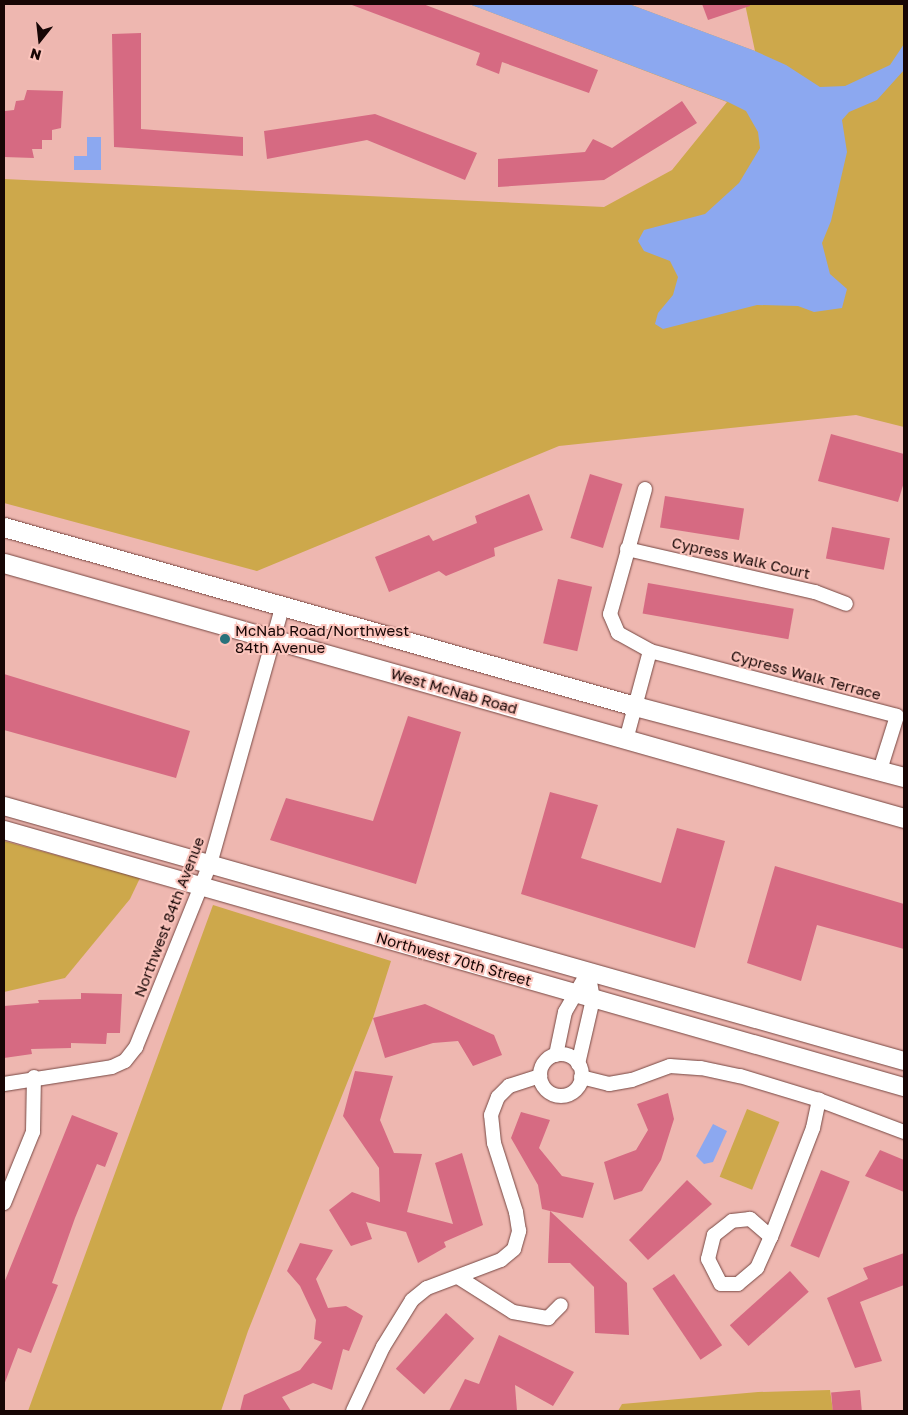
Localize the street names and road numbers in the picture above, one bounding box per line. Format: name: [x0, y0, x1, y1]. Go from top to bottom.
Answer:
street label: Cypress Walk Court: [670, 533, 812, 583]
street label: Cypress Walk Terrace: [729, 646, 883, 704]
street label: West McNab Road: [389, 664, 519, 718]
street label: Northwest 84th Avenue: [130, 834, 208, 1000]
street label: Northwest 70th Street: [374, 928, 534, 990]

